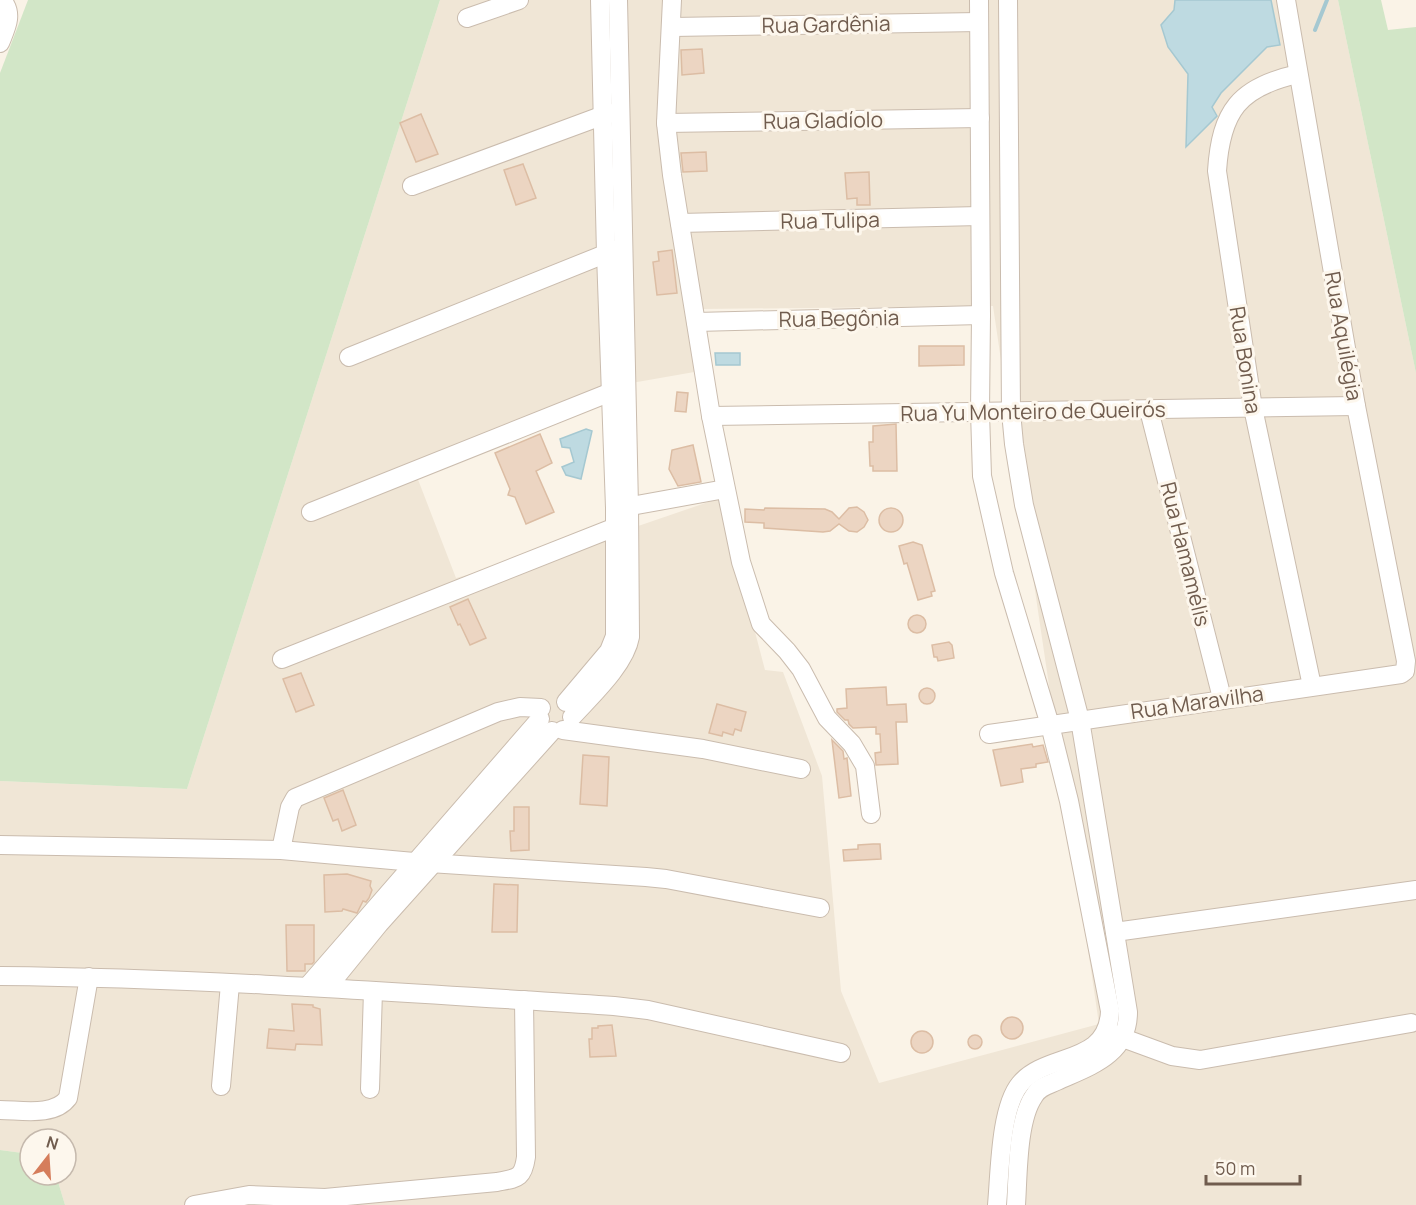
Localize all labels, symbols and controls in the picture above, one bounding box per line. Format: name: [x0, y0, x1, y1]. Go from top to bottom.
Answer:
street label: Rua Gardênia: [761, 9, 891, 39]
street label: Rua Gladíolo: [763, 105, 883, 135]
street label: Rua Tulipa: [780, 205, 880, 235]
street label: Rua Aquilégia: [1319, 269, 1369, 403]
street label: Rua Begônia: [778, 303, 900, 333]
street label: Rua Bonina: [1224, 304, 1268, 416]
street label: Rua Yu Monteiro de Queirós: [900, 395, 1166, 427]
street label: Rua Hamamélis: [1155, 479, 1217, 629]
street label: Rua Maravilha: [1129, 679, 1265, 725]
north arrow: [18, 1127, 78, 1187]
text: N: [44, 1130, 61, 1155]
scale bar: [1206, 1148, 1300, 1186]
text: 50 m: [1215, 1156, 1255, 1180]

